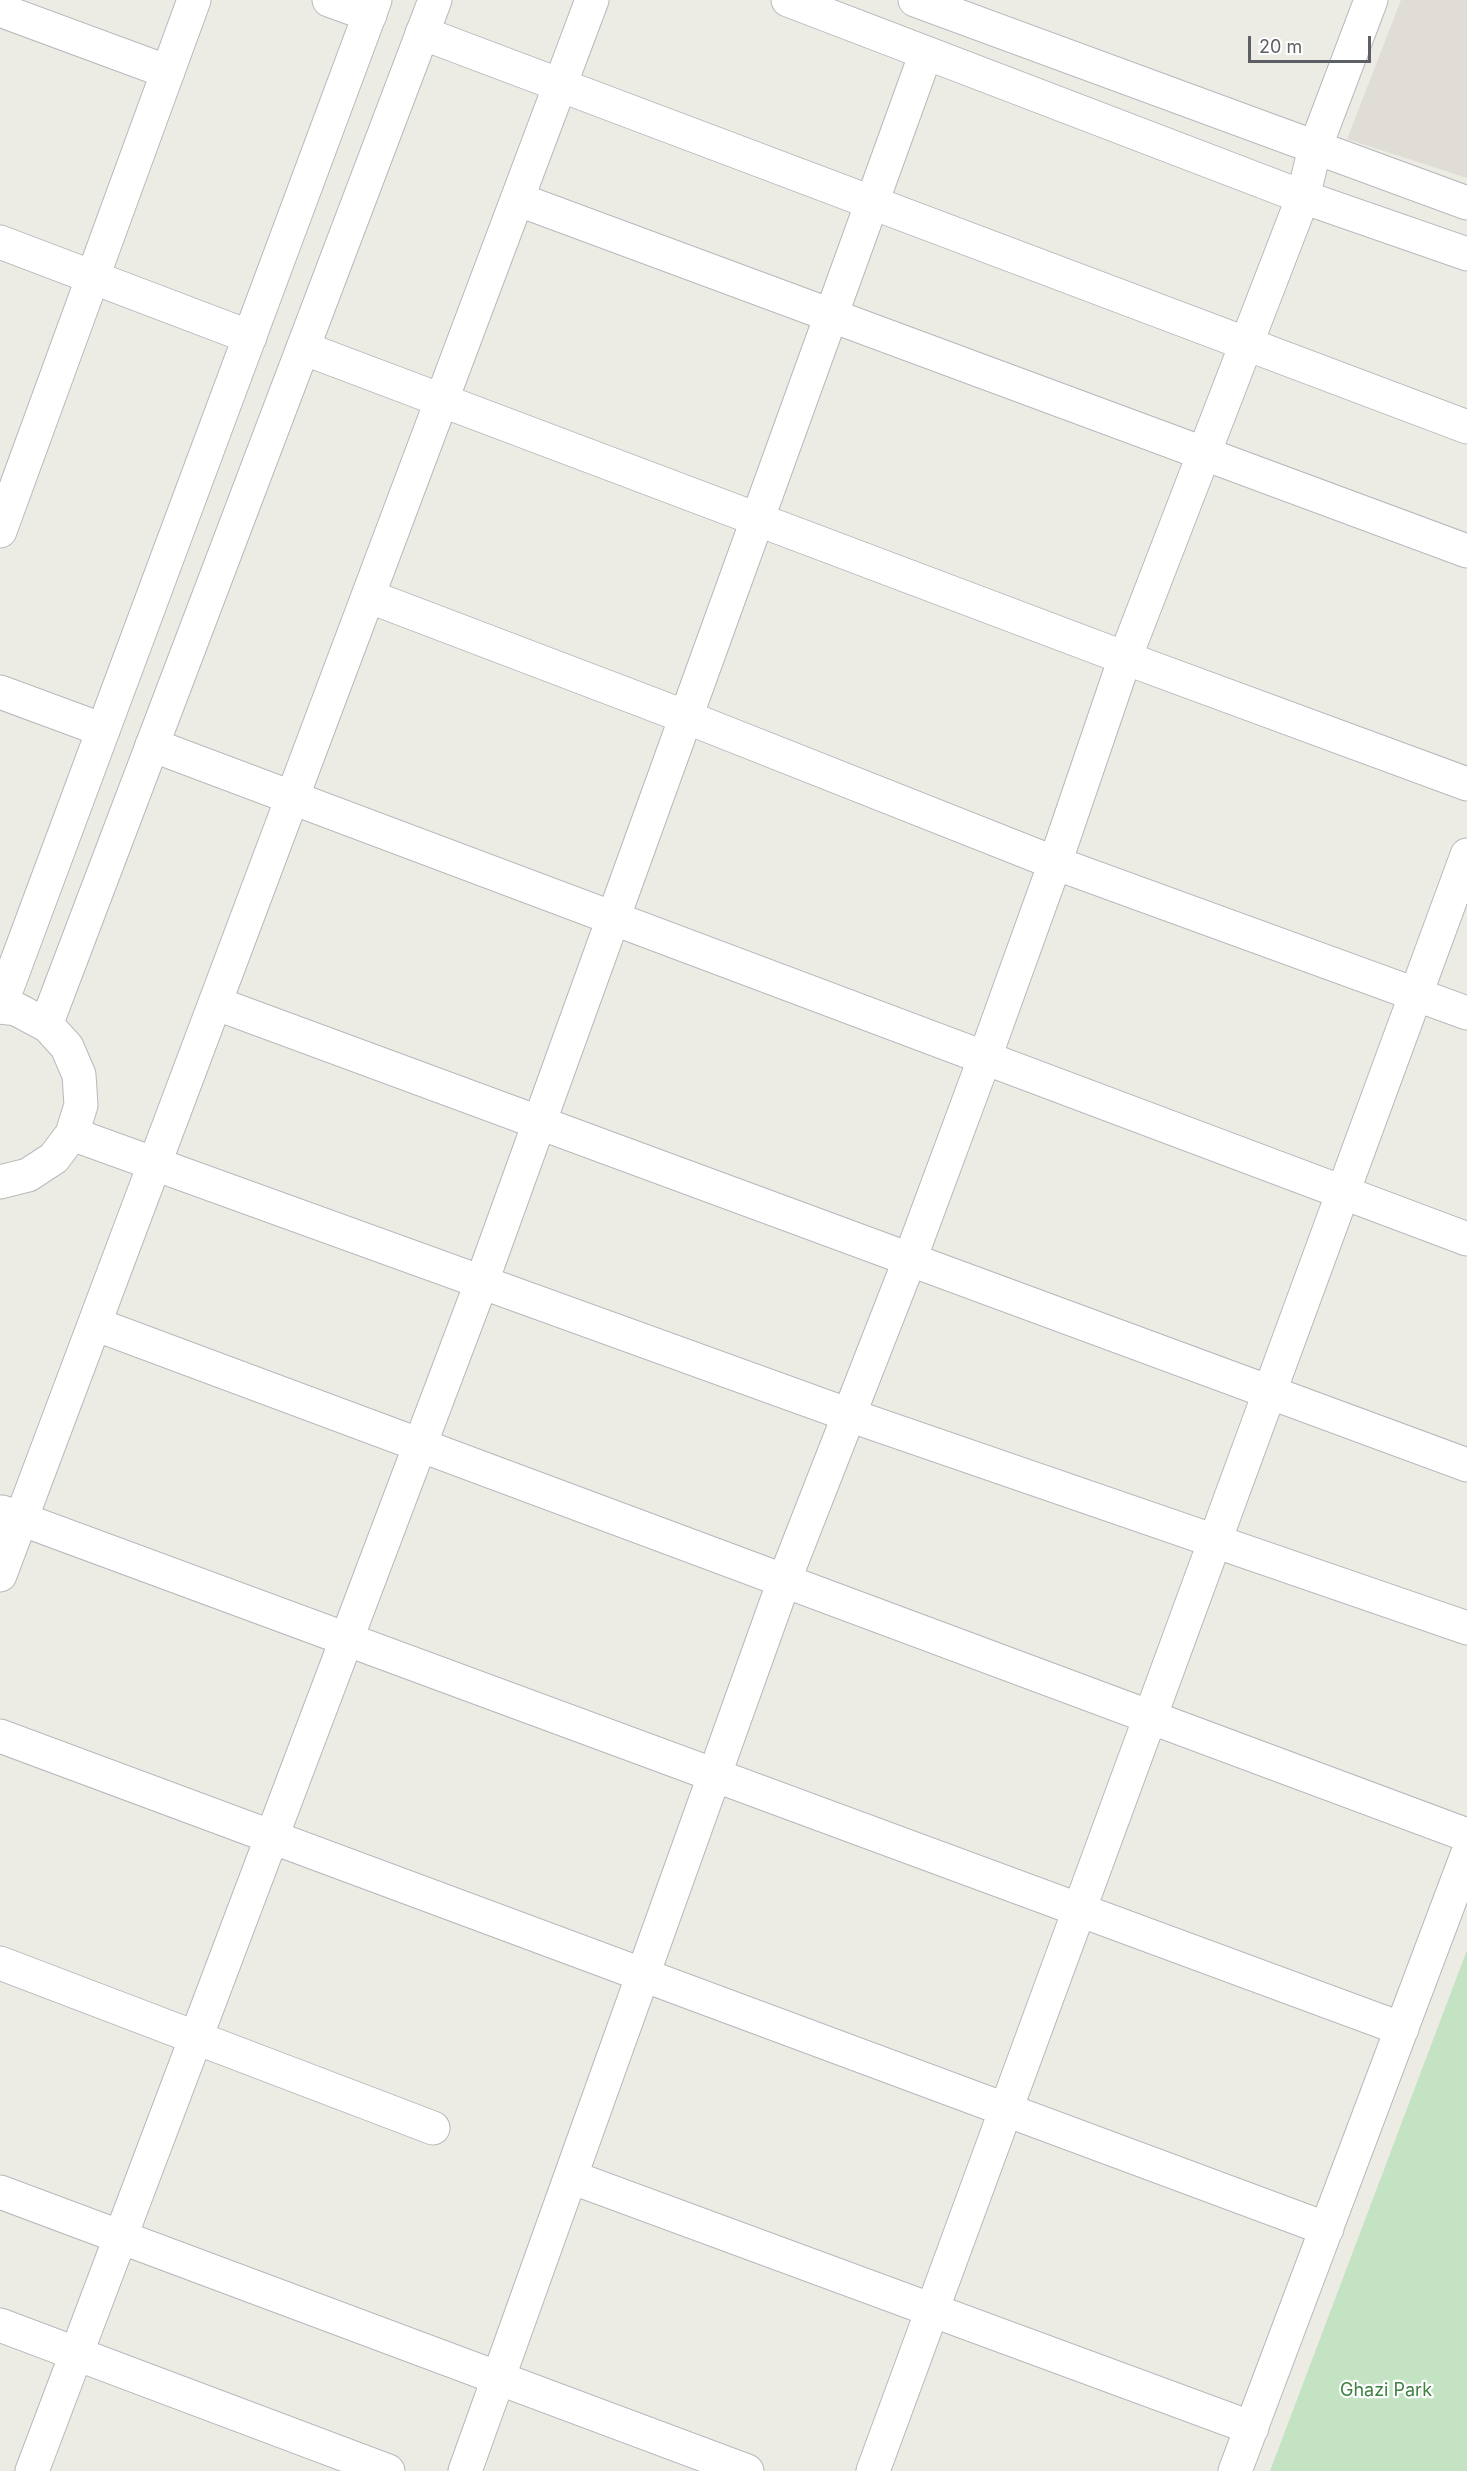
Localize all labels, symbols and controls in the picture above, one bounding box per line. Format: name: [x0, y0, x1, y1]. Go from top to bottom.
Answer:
scale bar: [1251, 24, 1374, 62]
text: 20 m: [1259, 36, 1302, 57]
park label: Ghazi Park: [1340, 2380, 1432, 2402]

